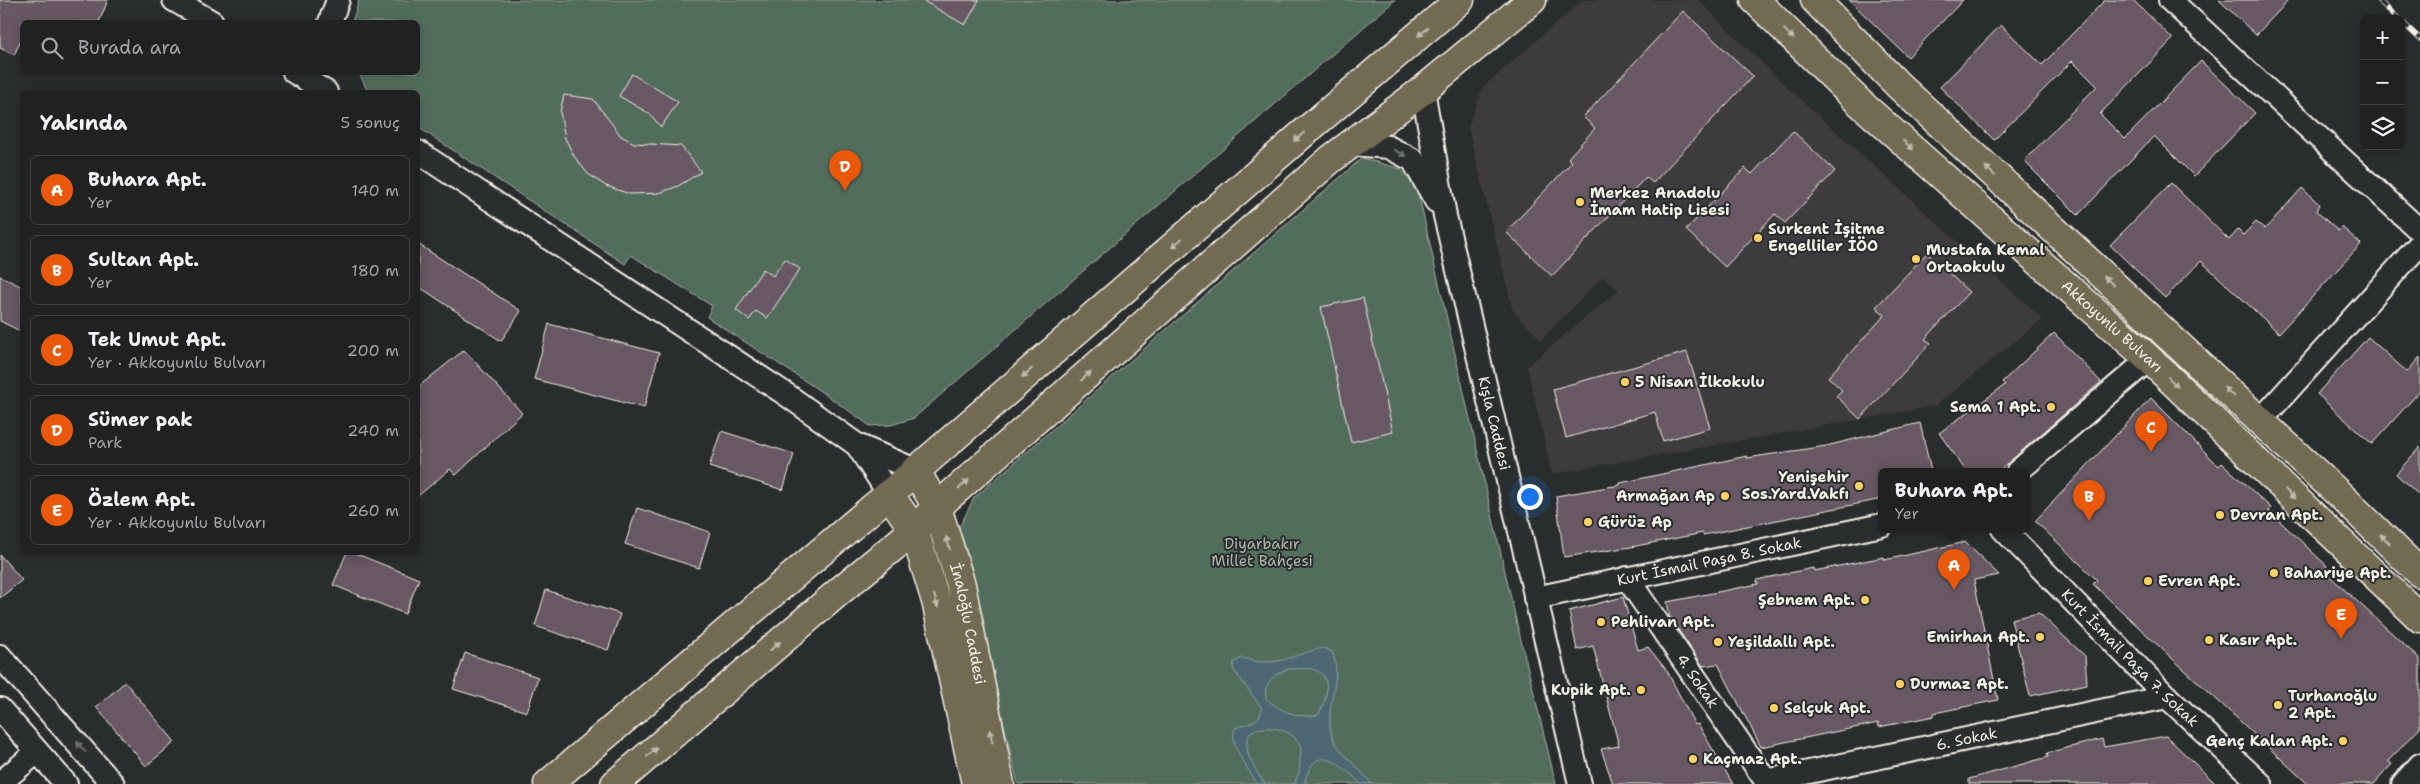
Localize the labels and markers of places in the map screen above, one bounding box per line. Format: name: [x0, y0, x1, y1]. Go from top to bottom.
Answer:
pin: D: [829, 150, 861, 191]
place label: Merkez Anadolu İmam Hatip Lisesi: [1590, 183, 1730, 220]
marker: Merkez Anadolu İmam Hatip Lisesi: [1574, 196, 1586, 208]
place label: Surkent İşitme Engelliler İÖO: [1768, 219, 1885, 256]
marker: Surkent İşitme Engelliler İÖO: [1752, 232, 1764, 244]
place label: Mustafa Kemal Ortaokulu: [1926, 240, 2045, 277]
marker: Mustafa Kemal Ortaokulu: [1910, 253, 1922, 265]
place label: 5 Nisan İlkokulu: [1635, 372, 1765, 392]
marker: 5 Nisan İlkokulu: [1619, 376, 1631, 388]
place label: Sema 1 Apt.: [1950, 397, 2041, 417]
marker: Sema 1 Apt.: [2045, 401, 2057, 413]
pin: C: [2135, 411, 2167, 452]
place label: Yenişehir Sos.Yard.Vakfı: [1742, 467, 1849, 504]
marker: Yenişehir Sos.Yard.Vakfı: [1853, 480, 1865, 492]
pin: B: [2073, 480, 2105, 521]
place label: Armağan Ap: [1616, 486, 1715, 506]
marker: Armağan Ap: [1719, 490, 1731, 502]
place label: Devran Apt.: [2230, 505, 2323, 525]
marker: Devran Apt.: [2214, 509, 2226, 521]
place label: Gürüz Ap: [1598, 512, 1672, 532]
marker: Gürüz Ap: [1582, 516, 1594, 528]
pin: A: [1938, 549, 1970, 590]
place label: Bahariye Apt.: [2284, 563, 2392, 583]
marker: Bahariye Apt.: [2268, 567, 2280, 579]
place label: Evren Apt.: [2158, 571, 2240, 591]
marker: Evren Apt.: [2142, 575, 2154, 587]
place label: Şebnem Apt.: [1758, 590, 1855, 610]
marker: Şebnem Apt.: [1859, 594, 1871, 606]
pin: E: [2325, 598, 2357, 639]
place label: Pehlivan Apt.: [1611, 612, 1715, 632]
marker: Pehlivan Apt.: [1595, 616, 1607, 628]
place label: Emirhan Apt.: [1927, 627, 2030, 647]
place label: Kasır Apt.: [2219, 630, 2297, 650]
marker: Emirhan Apt.: [2034, 631, 2046, 643]
place label: Yeşildallı Apt.: [1728, 632, 1835, 652]
marker: Kasır Apt.: [2203, 634, 2215, 646]
marker: Yeşildallı Apt.: [1712, 636, 1724, 648]
place label: Durmaz Apt.: [1910, 674, 2009, 694]
marker: Durmaz Apt.: [1894, 678, 1906, 690]
place label: Kupik Apt.: [1551, 680, 1631, 700]
marker: Kupik Apt.: [1635, 684, 1647, 696]
place label: Turhanoğlu 2 Apt.: [2288, 686, 2377, 723]
place label: Selçuk Apt.: [1784, 698, 1871, 718]
marker: Turhanoğlu 2 Apt.: [2272, 699, 2284, 711]
marker: Selçuk Apt.: [1768, 702, 1780, 714]
place label: Genç Kalan Apt.: [2206, 731, 2333, 751]
marker: Genç Kalan Apt.: [2337, 735, 2349, 747]
place label: Kaçmaz Apt.: [1703, 749, 1802, 769]
marker: Kaçmaz Apt.: [1687, 753, 1699, 765]

